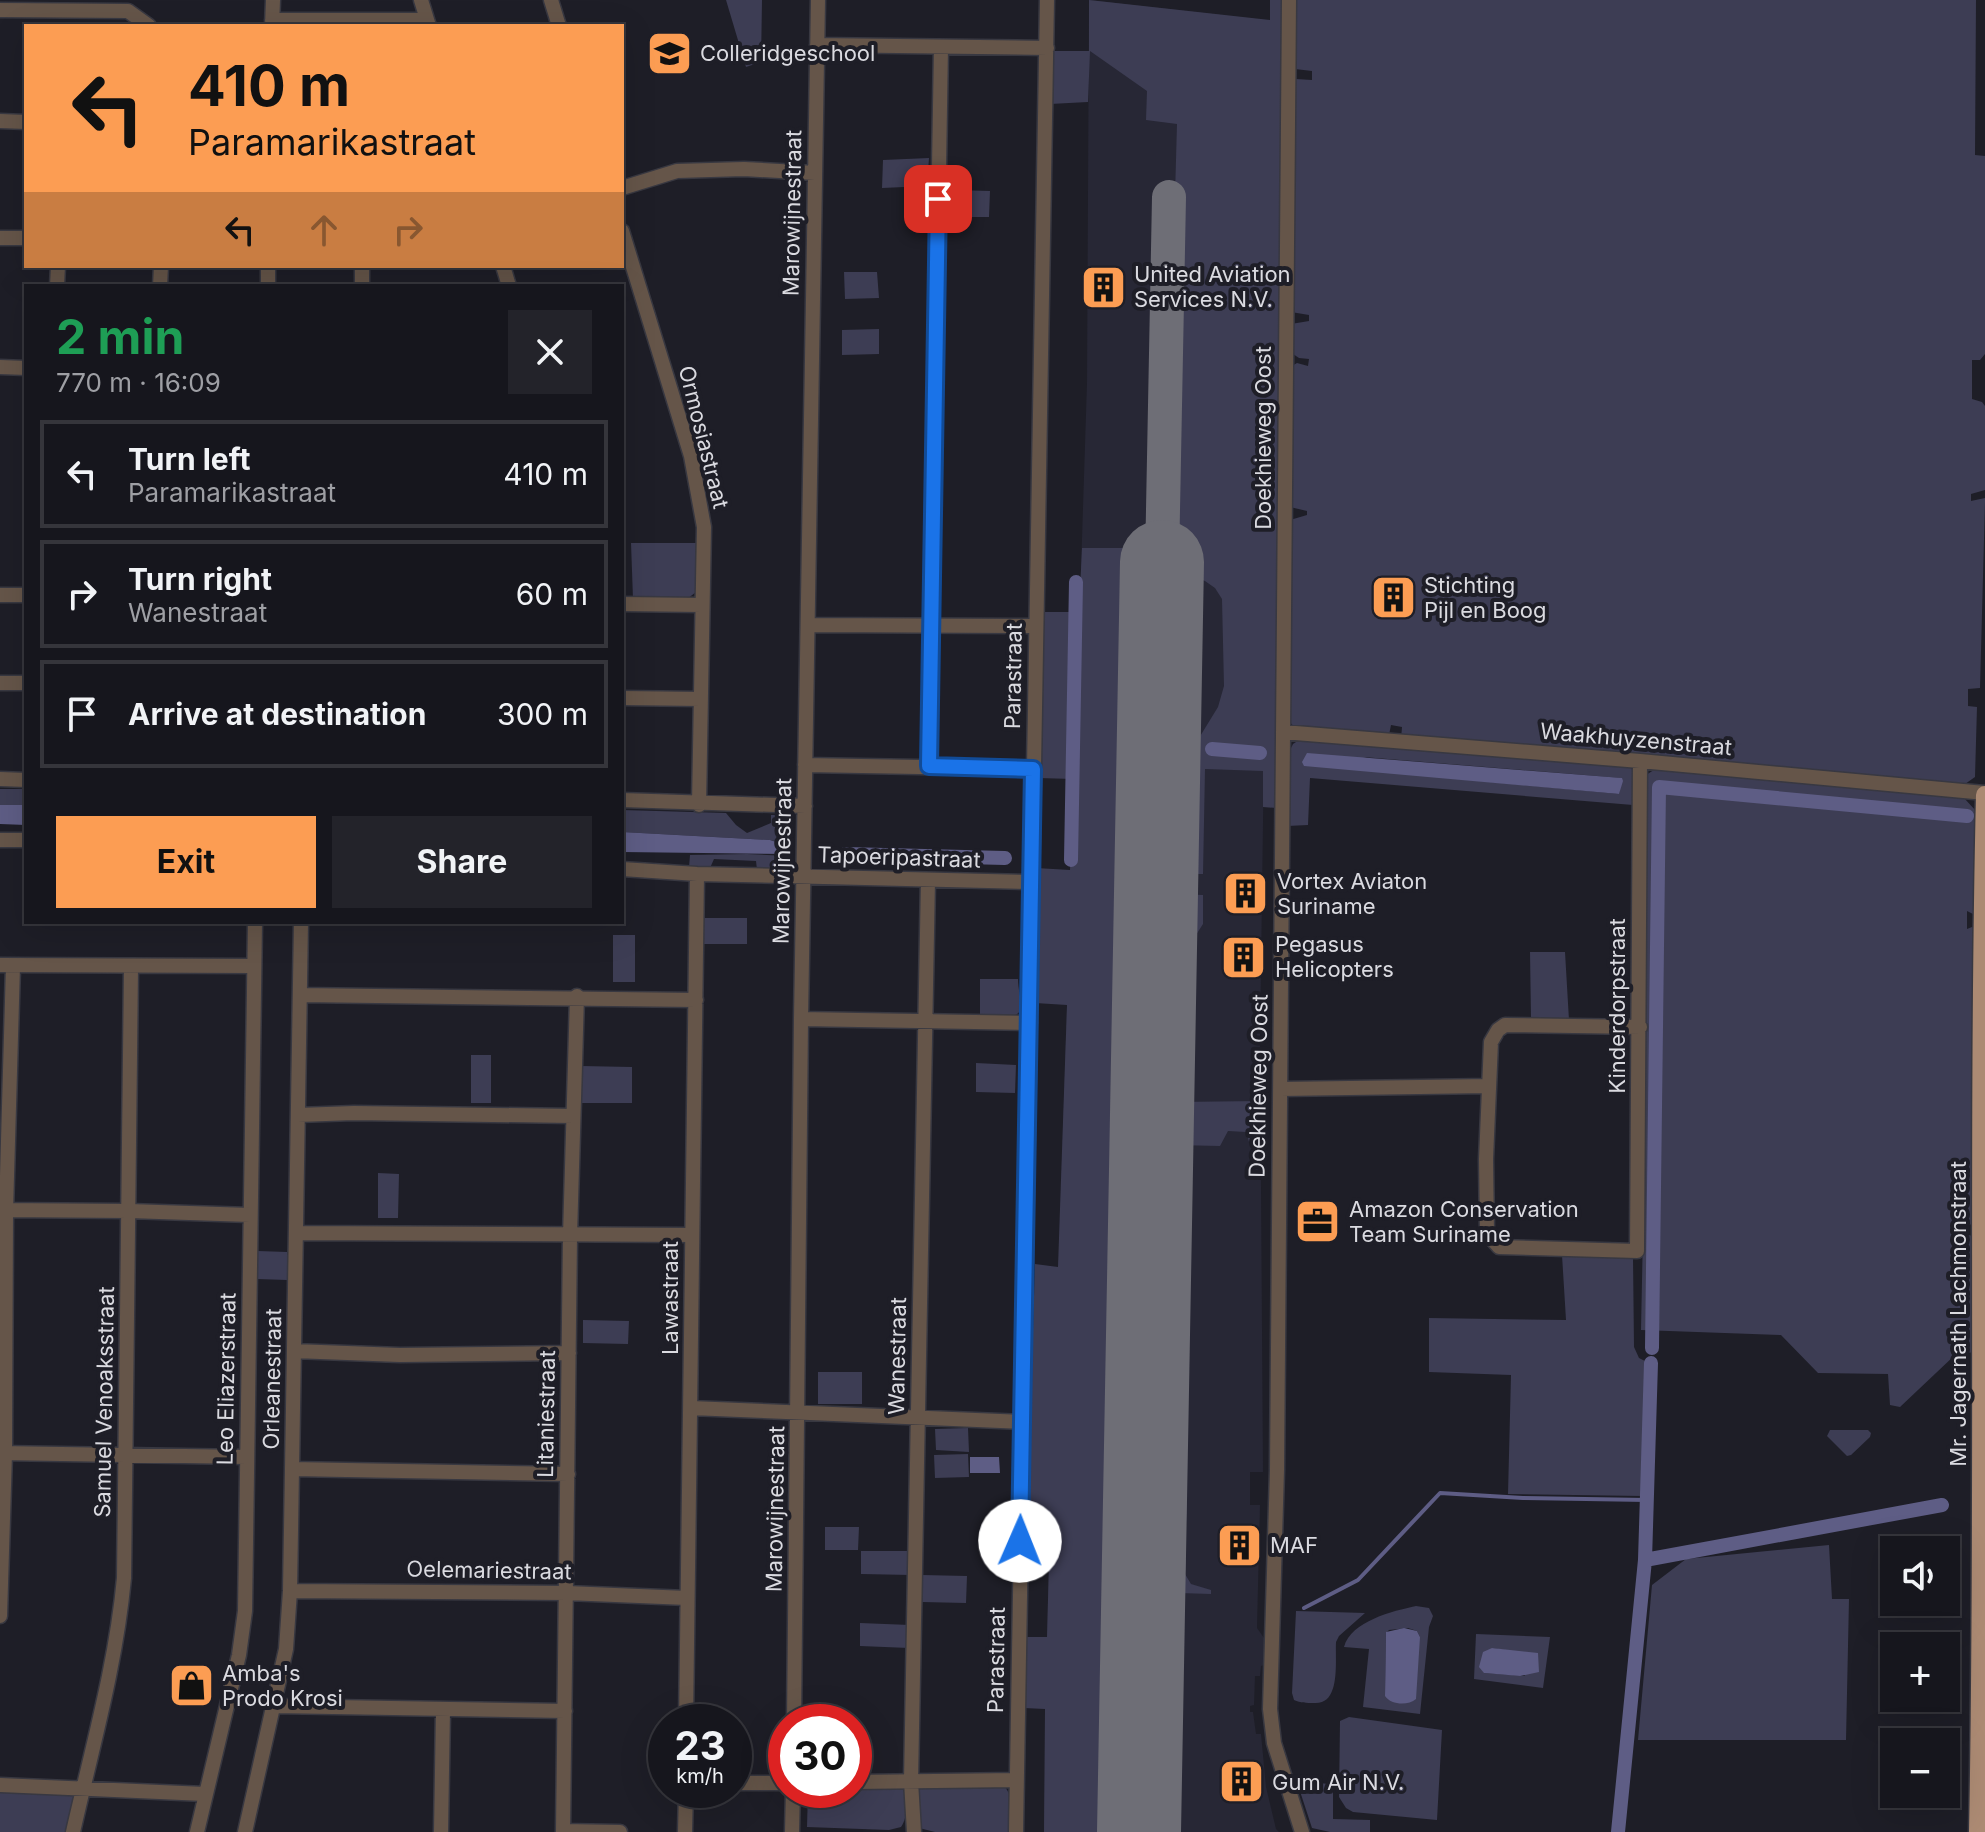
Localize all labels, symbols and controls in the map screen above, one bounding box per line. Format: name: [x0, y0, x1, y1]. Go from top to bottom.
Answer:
school or university icon: Colleridgeschool: [645, 29, 693, 77]
place label: Colleridgeschool: [700, 40, 875, 66]
text: 410 m: [188, 52, 350, 120]
icon: left: [56, 56, 160, 160]
text: Paramarikastraat: [188, 120, 476, 164]
street label: Marowijnestraat: [778, 130, 806, 296]
pin: [904, 165, 972, 233]
icon: arrive: [916, 177, 960, 221]
icon: left: [218, 208, 262, 252]
icon: ahead: [302, 208, 346, 252]
icon: right: [386, 208, 430, 252]
place label: United Aviation Services N.V.: [1134, 261, 1291, 312]
building icon: United Aviation Services N.V.: [1079, 263, 1127, 311]
text: 2 min: [56, 307, 184, 366]
button: close: [508, 310, 592, 394]
street label: Doekhieweg Oost: [1250, 346, 1276, 530]
street label: Ormosiastraat: [674, 363, 734, 511]
text: 770 m · 16:09: [56, 367, 221, 398]
text: Turn left: [128, 441, 250, 477]
icon: left: [60, 452, 104, 496]
text: 410 m: [503, 456, 588, 492]
text: Paramarikastraat: [128, 477, 336, 508]
text: Turn right: [128, 561, 272, 597]
icon: right: [60, 572, 104, 616]
place label: Stichting Pijl en Boog: [1424, 572, 1547, 623]
building icon: Stichting Pijl en Boog: [1369, 574, 1417, 622]
text: 60 m: [516, 576, 588, 612]
text: Wanestraat: [128, 597, 267, 628]
street label: Parastraat: [999, 623, 1027, 729]
icon: arrive: [60, 692, 104, 736]
text: Arrive at destination: [128, 696, 426, 732]
text: 300 m: [497, 696, 588, 732]
street label: Waakhuyzenstraat: [1539, 718, 1733, 760]
street label: Marowijnestraat: [768, 778, 796, 944]
button: Exit: [56, 816, 316, 908]
button: Share: [332, 816, 592, 908]
street label: Tapoeripastraat: [817, 841, 981, 873]
place label: Vortex Aviaton Suriname: [1277, 868, 1427, 919]
building icon: Vortex Aviaton Suriname: [1222, 870, 1270, 918]
street label: Kinderdorpstraat: [1604, 918, 1630, 1094]
place label: Pegasus Helicopters: [1275, 931, 1394, 982]
building icon: Pegasus Helicopters: [1220, 933, 1268, 981]
street label: Doekhieweg Oost: [1243, 994, 1273, 1178]
street label: Mr. Jagernath Lachmonstraat: [1945, 1161, 1971, 1467]
place label: Amazon Conservation Team Suriname: [1349, 1196, 1579, 1247]
office icon: Amazon Conservation Team Suriname: [1294, 1198, 1342, 1246]
street label: Lawastraat: [657, 1241, 683, 1355]
street label: Samuel Venoaksstraat: [89, 1286, 119, 1518]
street label: Leo Eliazerstraat: [211, 1292, 241, 1466]
street label: Wanestraat: [883, 1297, 911, 1415]
street label: Orleanestraat: [258, 1308, 286, 1450]
street label: Litaniestraat: [532, 1350, 560, 1478]
street label: Marowijnestraat: [761, 1426, 789, 1592]
position arrow: [978, 1499, 1062, 1583]
building icon: MAF: [1215, 1521, 1263, 1569]
place label: MAF: [1270, 1532, 1318, 1558]
map controls: [1880, 1536, 1960, 1808]
button: sound: [1880, 1536, 1960, 1616]
street label: Oelemariestraat: [406, 1556, 572, 1584]
street label: Parastraat: [982, 1607, 1010, 1713]
button: +: [1880, 1632, 1960, 1712]
place label: Amba's Prodo Krosi: [222, 1660, 343, 1711]
shop icon: Amba's Prodo Krosi: [167, 1662, 215, 1710]
speed limit sign: 30: [768, 1704, 872, 1808]
text: 23: [674, 1721, 726, 1770]
button: −: [1880, 1728, 1960, 1808]
building icon: Gum Air N.V.: [1217, 1758, 1265, 1806]
text: km/h: [676, 1764, 724, 1788]
place label: Gum Air N.V.: [1272, 1769, 1404, 1795]

